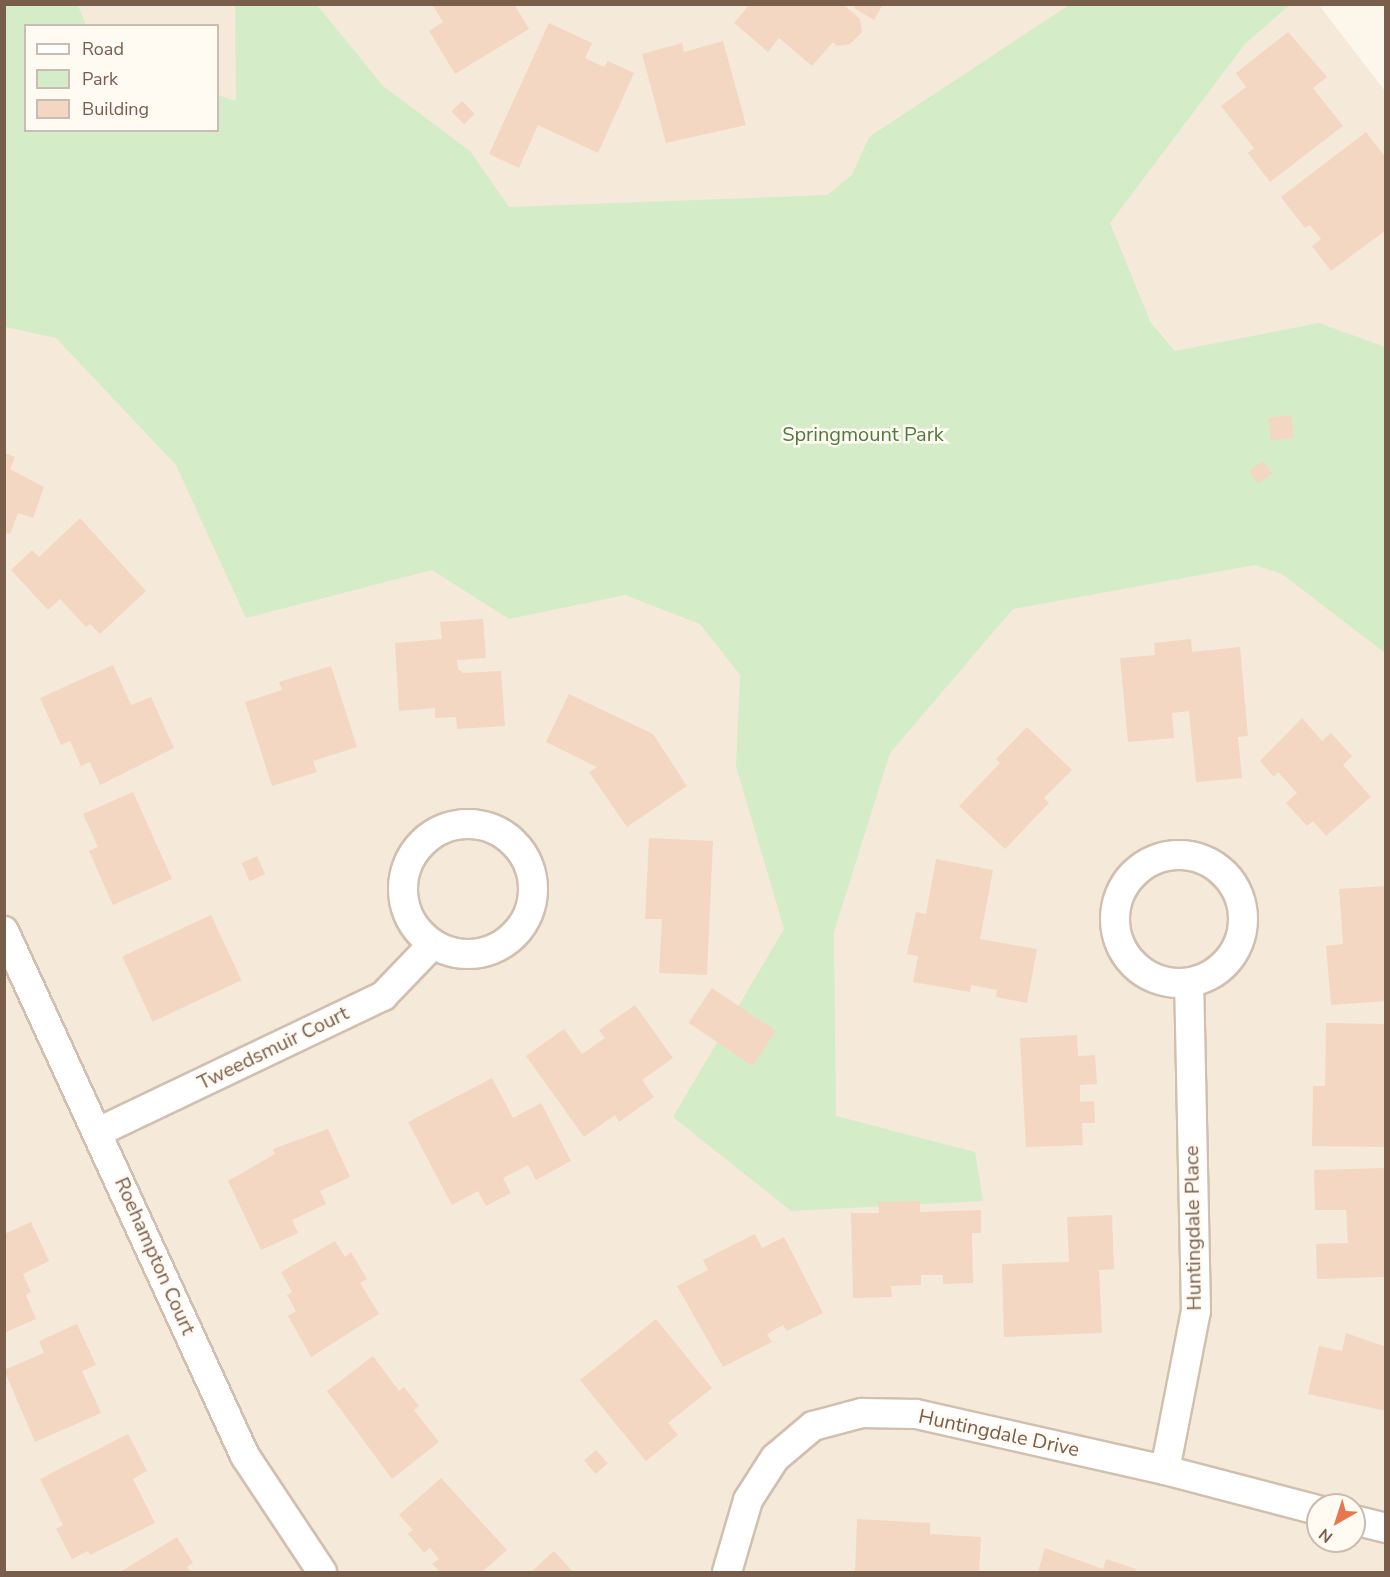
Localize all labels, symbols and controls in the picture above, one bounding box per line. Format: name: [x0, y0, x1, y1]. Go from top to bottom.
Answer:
legend: [24, 24, 219, 132]
text: Road: [82, 37, 124, 61]
text: Park: [82, 67, 118, 91]
text: Building: [82, 97, 149, 121]
park label: Springmount Park: [782, 422, 944, 446]
street label: Tweedsmuir Court: [194, 1001, 352, 1095]
street label: Huntingdale Place: [1180, 1145, 1206, 1311]
street label: Roehampton Court: [109, 1174, 201, 1338]
street label: Huntingdale Drive: [916, 1404, 1082, 1462]
north arrow: [1306, 1493, 1366, 1553]
text: N: [1314, 1523, 1338, 1548]

